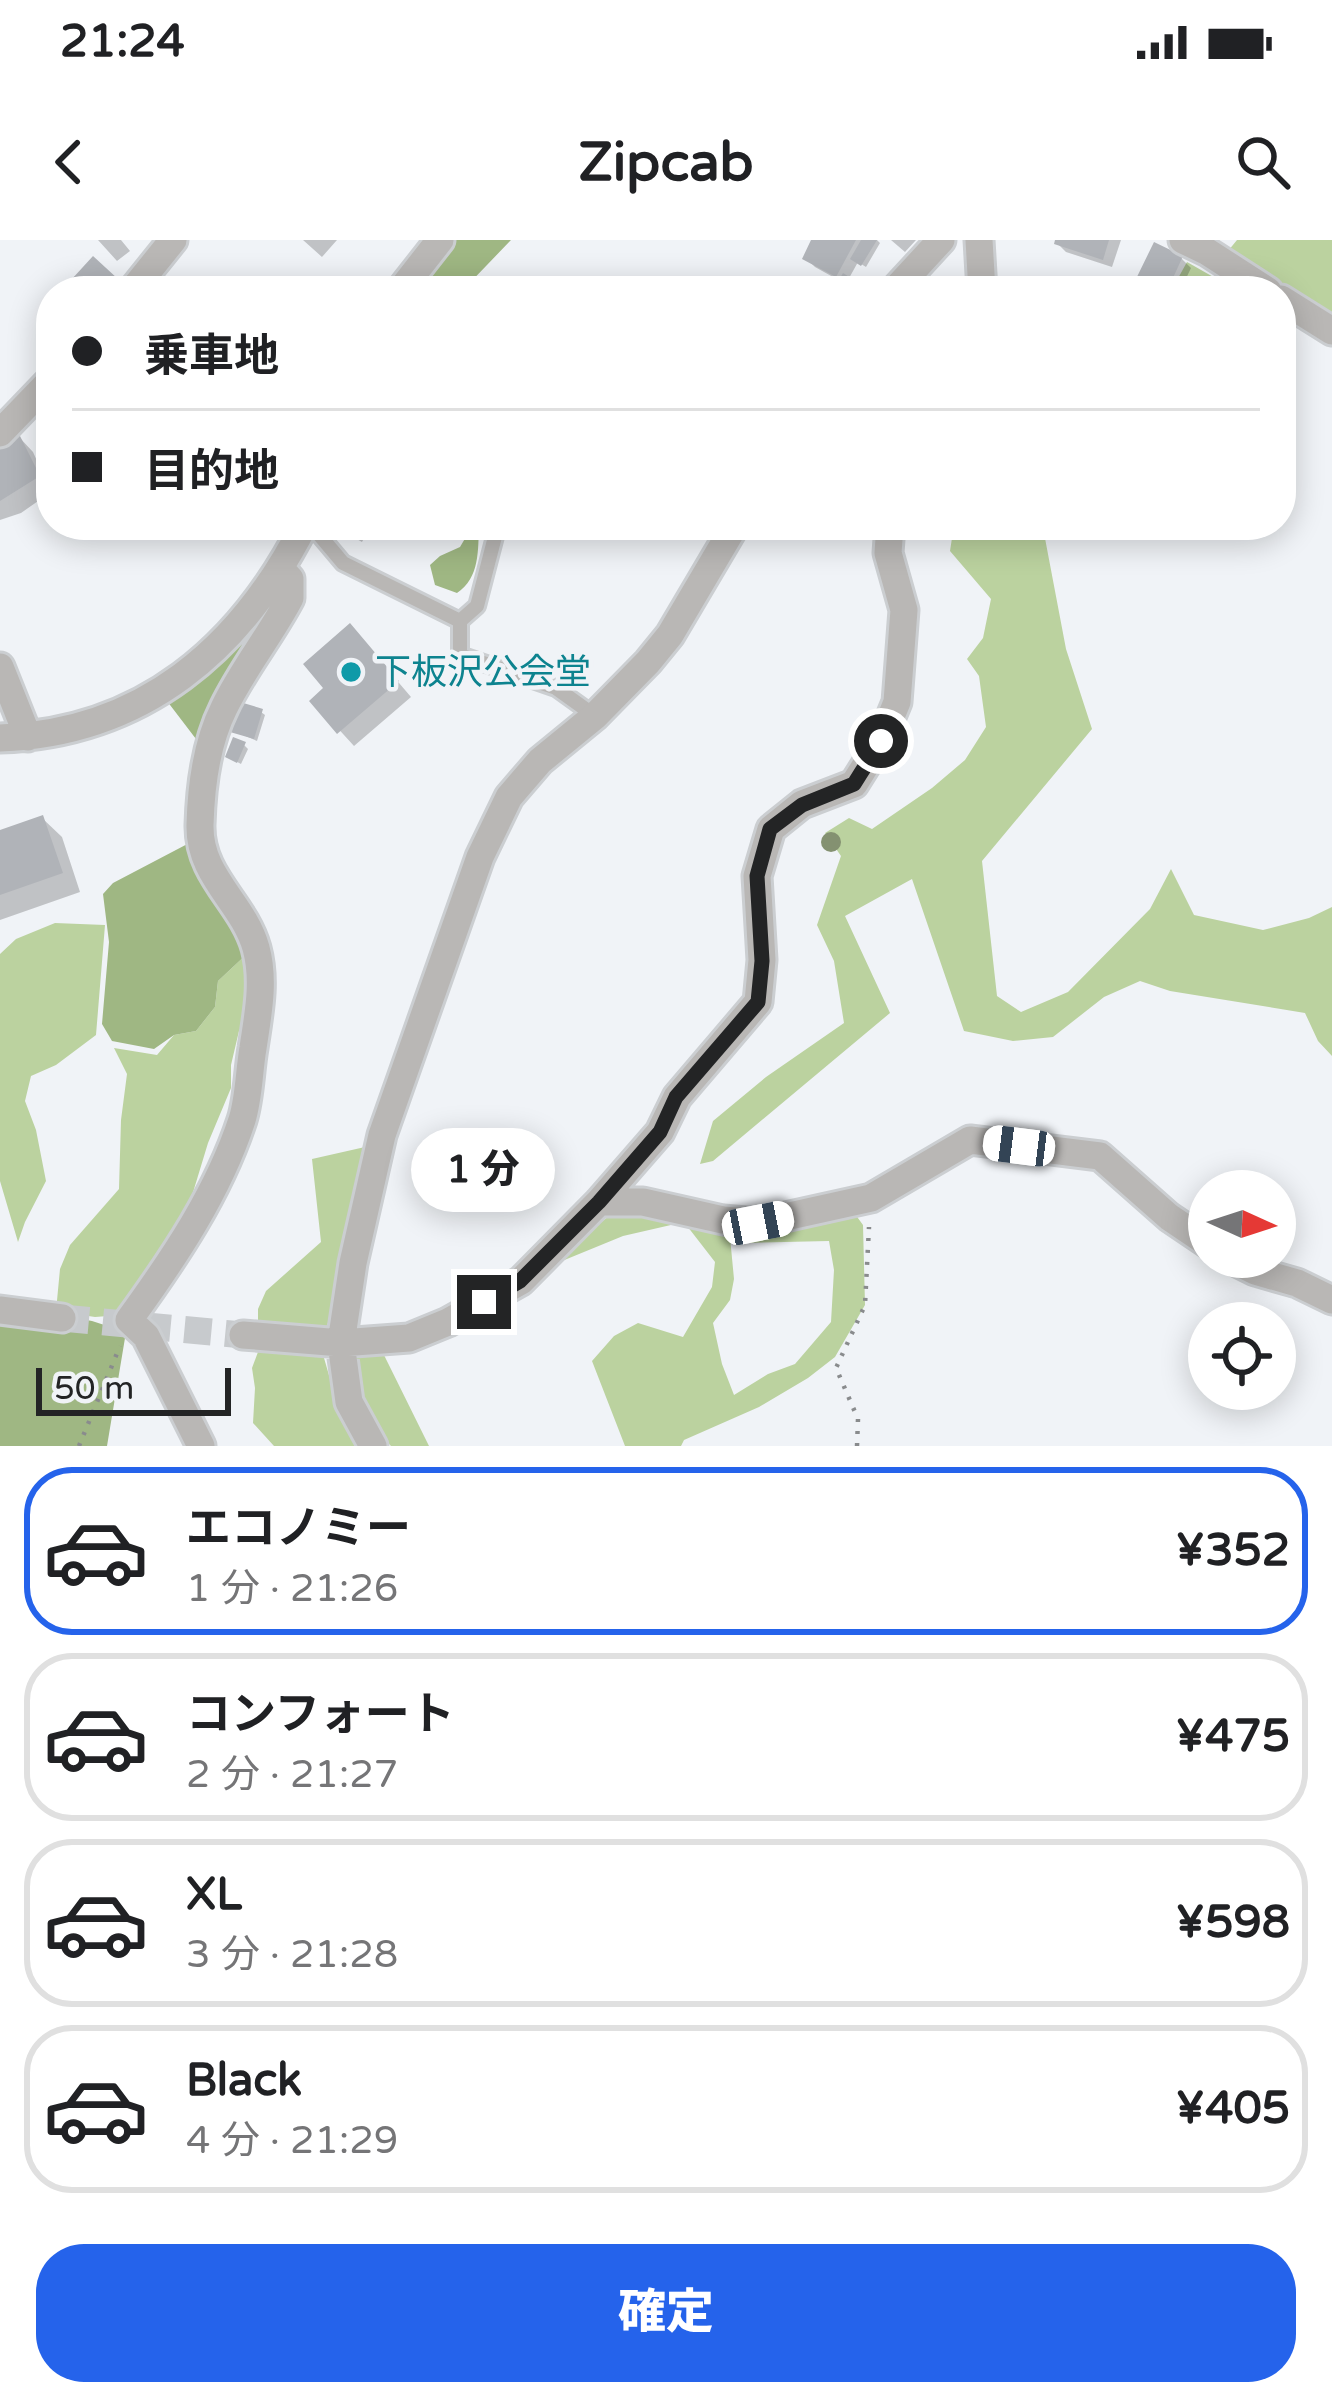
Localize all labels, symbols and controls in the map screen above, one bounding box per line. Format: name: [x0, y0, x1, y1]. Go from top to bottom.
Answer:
text: 21:24: [60, 15, 185, 69]
icon: back: [36, 129, 102, 195]
icon: search: [1230, 129, 1296, 195]
text: Zipcab: [578, 130, 754, 195]
text: 乗車地: [144, 330, 279, 384]
text: 目的地: [144, 445, 279, 499]
place label: 下板沢公会堂: [375, 651, 591, 694]
marker: 下板沢公会堂: [338, 659, 364, 685]
route start: [854, 714, 908, 768]
car: [981, 1124, 1057, 1168]
callout: 1 分: [412, 1128, 556, 1212]
text: 1 分: [446, 1146, 520, 1193]
north arrow: [1188, 1170, 1296, 1278]
map controls: [1188, 1170, 1296, 1410]
car: [719, 1198, 797, 1248]
route end: [457, 1275, 511, 1329]
button: locate: [1188, 1302, 1296, 1410]
scale bar: [36, 1362, 231, 1415]
text: 50 m: [54, 1369, 134, 1408]
icon: car: [42, 1497, 150, 1605]
text: エコノミー: [186, 1502, 411, 1556]
text: ¥352: [1176, 1524, 1290, 1578]
text: 1 分 · 21:26: [186, 1565, 398, 1612]
icon: car: [42, 1683, 150, 1791]
text: コンフォート: [186, 1688, 455, 1742]
text: ¥475: [1176, 1710, 1290, 1764]
text: 2 分 · 21:27: [186, 1751, 398, 1798]
text: XL: [186, 1868, 242, 1922]
icon: car: [42, 1869, 150, 1977]
text: ¥598: [1176, 1896, 1290, 1950]
text: 3 分 · 21:28: [186, 1931, 398, 1978]
text: Black: [186, 2054, 302, 2108]
icon: car: [42, 2055, 150, 2163]
text: ¥405: [1176, 2082, 1290, 2136]
text: 4 分 · 21:29: [186, 2117, 398, 2164]
button: 確定: [36, 2244, 1296, 2382]

